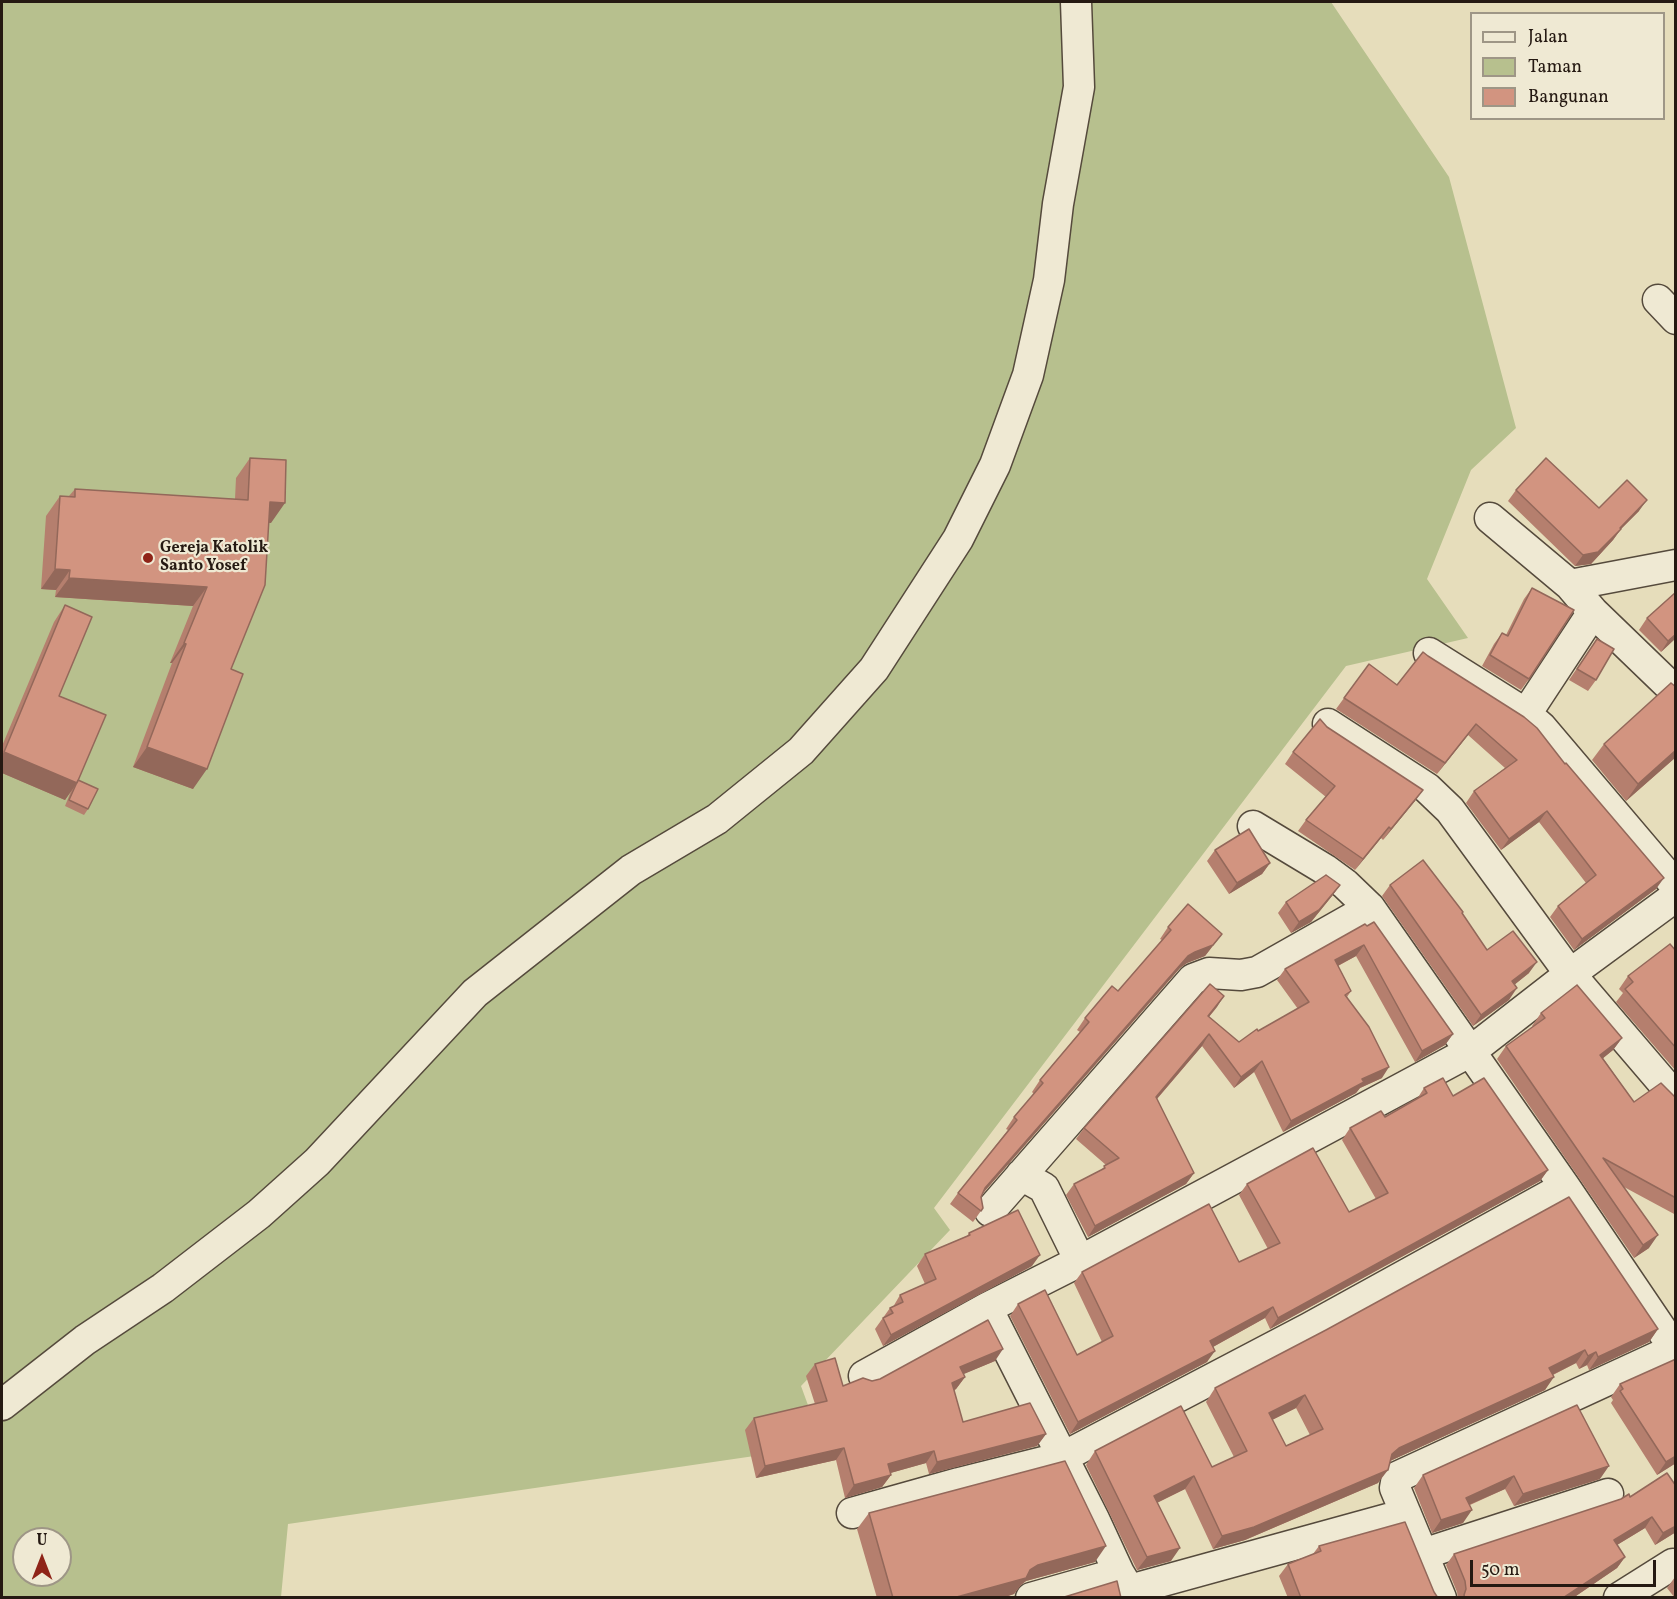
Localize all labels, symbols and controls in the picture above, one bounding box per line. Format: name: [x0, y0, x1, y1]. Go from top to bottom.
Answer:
legend: [1470, 12, 1665, 120]
text: Jalan: [1528, 25, 1568, 50]
text: Taman: [1528, 55, 1582, 80]
text: Bangunan: [1528, 85, 1609, 110]
place label: Gereja Katolik Santo Yosef: [160, 539, 268, 577]
marker: Gereja Katolik Santo Yosef: [141, 551, 155, 565]
north arrow: [12, 1527, 72, 1587]
text: U: [37, 1530, 47, 1552]
scale bar: [1473, 1548, 1659, 1586]
text: 50 m: [1481, 1558, 1520, 1583]

